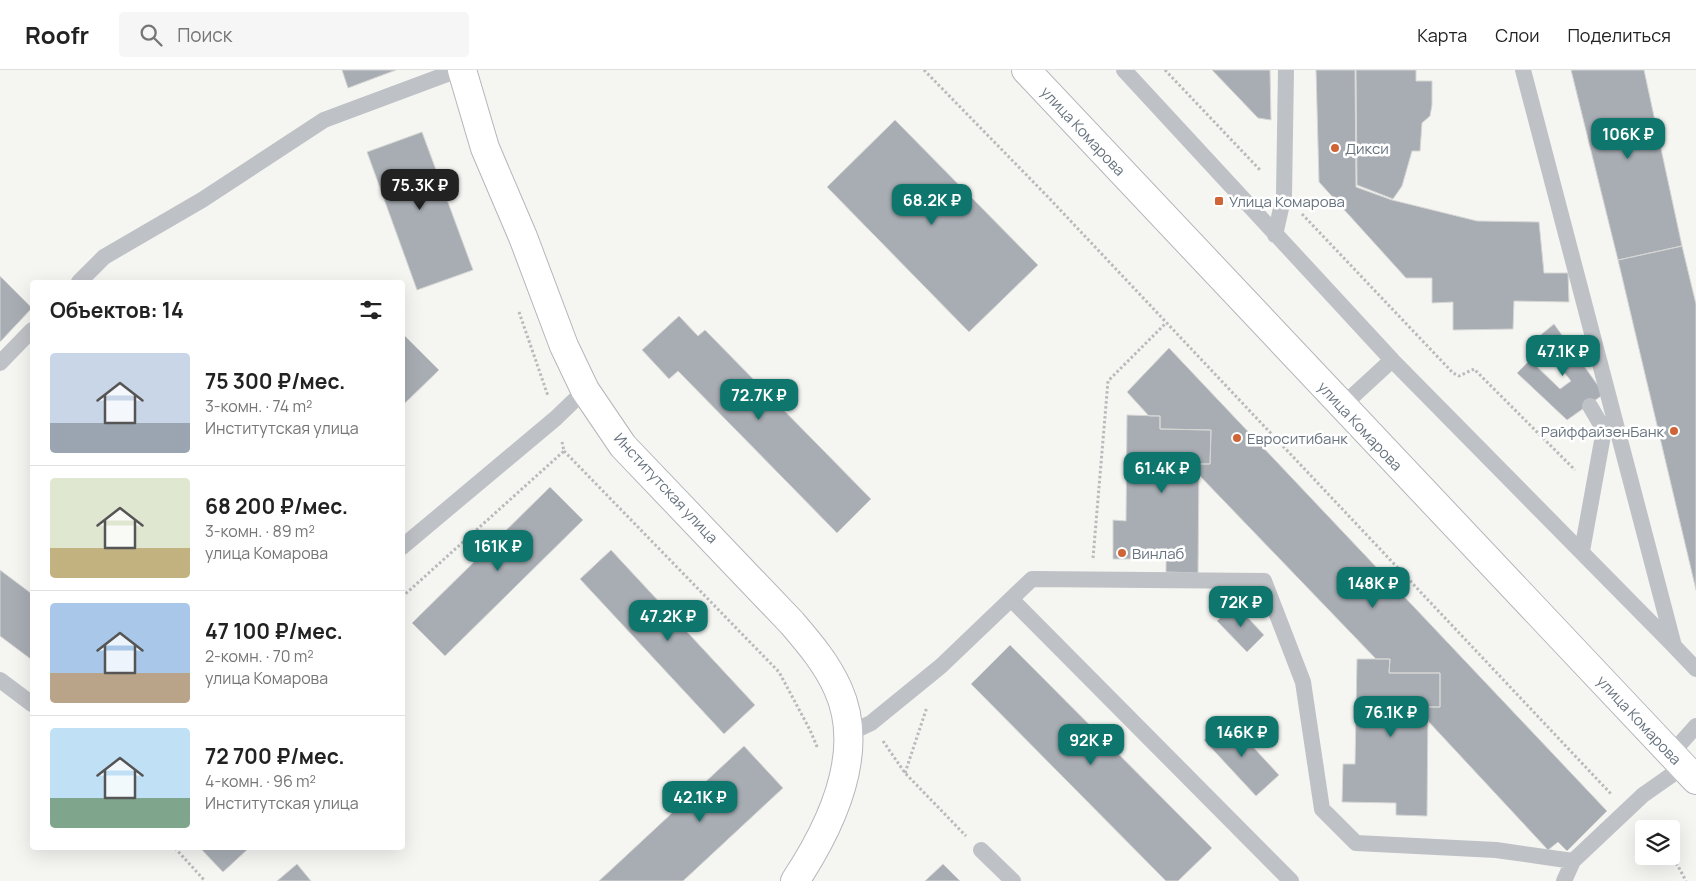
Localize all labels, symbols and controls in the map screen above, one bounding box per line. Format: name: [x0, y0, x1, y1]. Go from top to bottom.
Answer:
search box: [119, 12, 469, 57]
text: Roofr: [25, 18, 89, 51]
icon: search: [137, 21, 165, 49]
text: Поиск: [177, 22, 232, 48]
text: Карта: [1417, 23, 1467, 47]
text: Слои: [1495, 23, 1539, 47]
text: Поделиться: [1567, 23, 1671, 47]
street label: улица Комарова: [1036, 82, 1130, 180]
pin: 106K ₽: [1587, 118, 1669, 160]
text: 106K ₽: [1602, 123, 1654, 145]
place label: Дикси: [1345, 138, 1389, 159]
marker: Дикси: [1329, 142, 1341, 154]
pin: 75.3K ₽: [374, 168, 466, 211]
text: 75.3K ₽: [392, 174, 448, 196]
pin: 68.2K ₽: [886, 184, 978, 226]
text: 68.2K ₽: [903, 189, 961, 211]
place label: Улица Комарова: [1229, 191, 1345, 212]
marker: Улица Комарова: [1213, 195, 1225, 207]
text: Объектов: 14: [50, 296, 184, 324]
icon: filters: [357, 296, 385, 324]
pin: 47.1K ₽: [1517, 334, 1609, 377]
text: 47.1K ₽: [1537, 340, 1589, 362]
text: 75 300 ₽/мес.: [205, 367, 346, 395]
icon: home: [90, 373, 150, 433]
street label: улица Комарова: [1313, 377, 1407, 475]
pin: 72.7K ₽: [713, 378, 805, 421]
text: 72.7K ₽: [731, 384, 787, 406]
text: 3-комн. · 74 m²: [205, 395, 312, 417]
text: Институтская улица: [205, 417, 359, 439]
place label: РайффайзенБанк: [1541, 421, 1665, 442]
marker: РайффайзенБанк: [1668, 425, 1680, 437]
street label: Институтская улица: [609, 428, 723, 548]
place label: Евроситибанк: [1247, 428, 1348, 449]
marker: Евроситибанк: [1231, 432, 1243, 444]
pin: 61.4K ₽: [1116, 452, 1208, 494]
text: 61.4K ₽: [1135, 457, 1189, 479]
text: 68 200 ₽/мес.: [205, 492, 348, 520]
icon: home: [90, 498, 150, 558]
text: 3-комн. · 89 m²: [205, 520, 315, 542]
pin: 161K ₽: [457, 530, 539, 572]
text: 161K ₽: [474, 535, 522, 557]
text: улица Комарова: [205, 542, 328, 564]
place label: Винлаб: [1132, 543, 1185, 564]
marker: Винлаб: [1116, 547, 1128, 559]
pin: 148K ₽: [1332, 566, 1414, 609]
text: 148K ₽: [1348, 572, 1398, 594]
pin: 72K ₽: [1206, 586, 1276, 628]
text: 72K ₽: [1220, 591, 1262, 613]
pin: 47.2K ₽: [622, 600, 714, 642]
text: 47.2K ₽: [640, 605, 696, 627]
text: 47 100 ₽/мес.: [205, 617, 343, 645]
icon: home: [90, 623, 150, 683]
text: 2-комн. · 70 m²: [205, 645, 314, 667]
text: улица Комарова: [205, 667, 328, 689]
street label: улица Комарова: [1592, 671, 1686, 769]
pin: 76.1K ₽: [1345, 696, 1437, 738]
text: 76.1K ₽: [1365, 701, 1417, 723]
pin: 146K ₽: [1201, 716, 1283, 758]
text: 146K ₽: [1217, 721, 1267, 743]
pin: 92K ₽: [1056, 724, 1126, 766]
text: 92K ₽: [1069, 729, 1113, 751]
text: 72 700 ₽/мес.: [205, 742, 345, 770]
icon: home: [90, 748, 150, 808]
text: 4-комн. · 96 m²: [205, 770, 316, 792]
pin: 42.1K ₽: [654, 780, 746, 823]
text: 42.1K ₽: [673, 786, 727, 808]
text: Институтская улица: [205, 792, 359, 814]
map controls: [1635, 820, 1680, 865]
button: layers: [1635, 820, 1680, 865]

